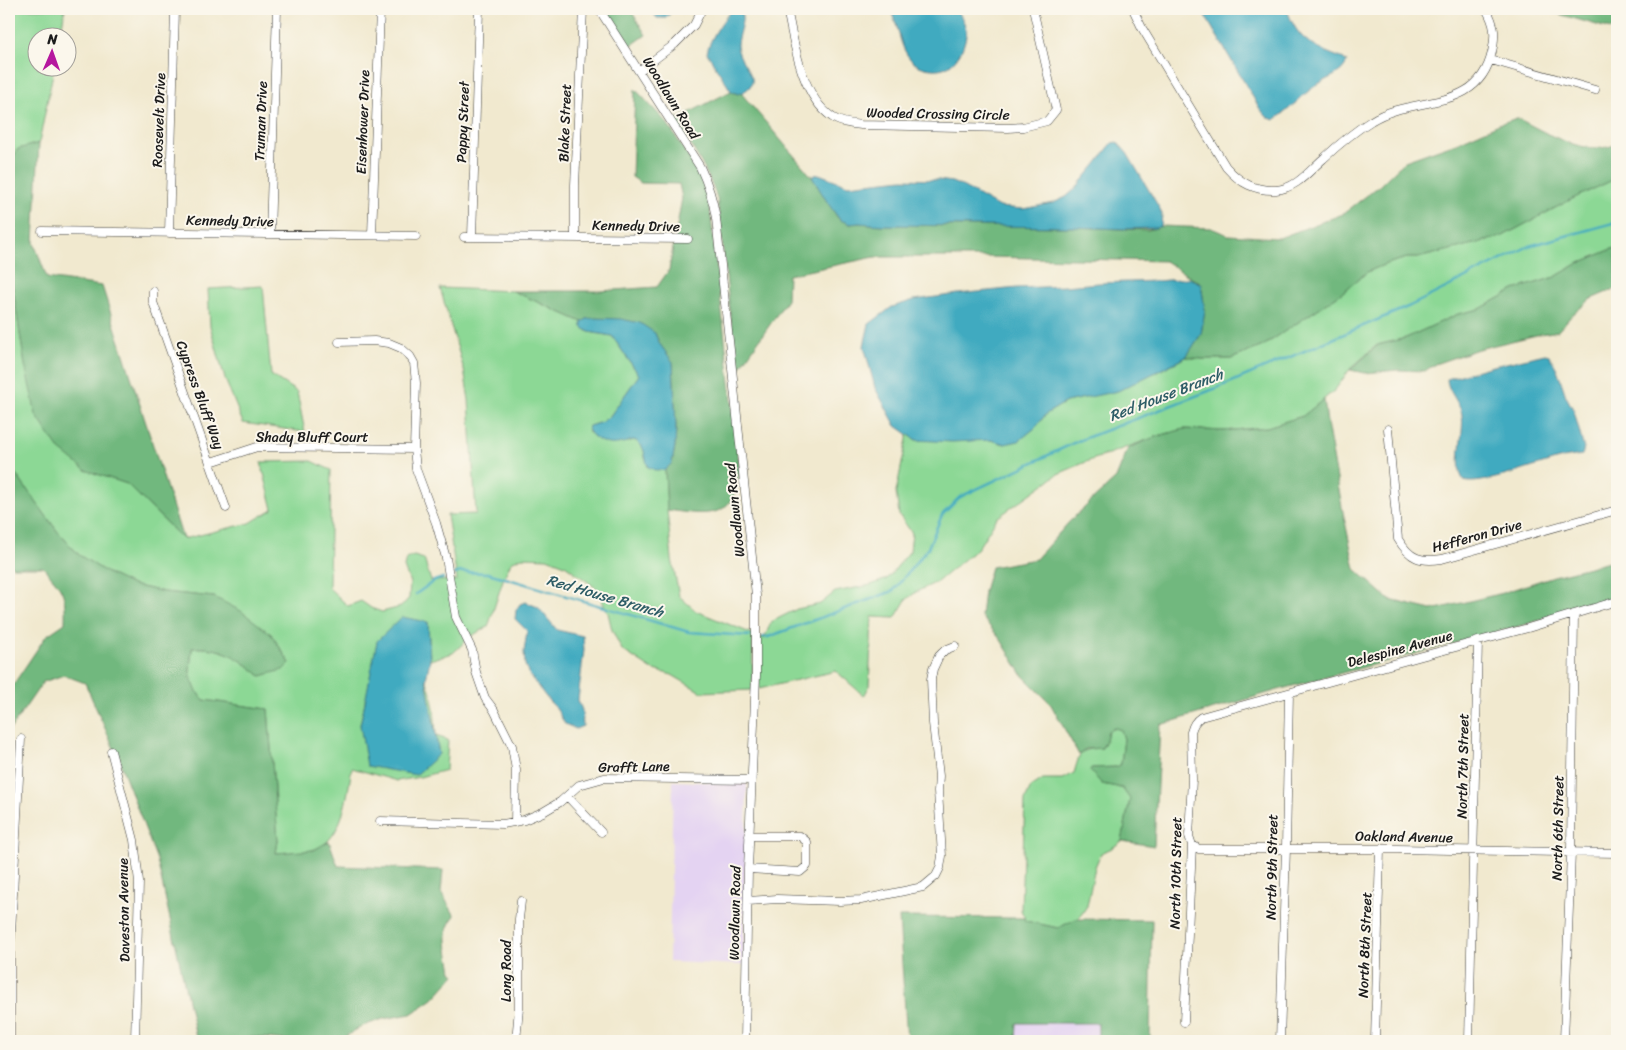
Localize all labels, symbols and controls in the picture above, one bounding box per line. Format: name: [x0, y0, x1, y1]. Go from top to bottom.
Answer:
text: N: [46, 27, 58, 52]
north arrow: [28, 28, 78, 78]
street label: Woodlawn Road: [635, 51, 707, 146]
street label: Eisenhower Drive: [349, 69, 377, 175]
street label: Roosevelt Drive: [145, 72, 173, 168]
street label: Pappy Street: [449, 79, 477, 163]
street label: Truman Drive: [247, 80, 275, 162]
street label: Blake Street: [551, 83, 579, 163]
street label: Wooded Crossing Circle: [866, 100, 1010, 128]
street label: Kennedy Drive: [186, 208, 274, 234]
street label: Kennedy Drive: [592, 213, 680, 239]
street label: Cypress Bluff Way: [169, 337, 232, 454]
water label: Red House Branch: [1105, 361, 1228, 429]
street label: Shady Bluff Court: [256, 425, 368, 450]
street label: Woodlawn Road: [717, 460, 752, 558]
street label: Hefferon Drive: [1429, 512, 1525, 560]
water label: Red House Branch: [544, 567, 667, 625]
street label: Delespine Avenue: [1345, 623, 1455, 675]
street label: North 7th Street: [1450, 713, 1476, 819]
street label: Grafft Lane: [598, 754, 670, 780]
street label: North 6th Street: [1545, 775, 1571, 881]
street label: North 9th Street: [1259, 814, 1285, 920]
street label: North 10th Street: [1163, 817, 1189, 929]
street label: Oakland Avenue: [1355, 824, 1453, 850]
street label: Daveston Avenue: [111, 858, 137, 962]
street label: Woodlawn Road: [722, 864, 748, 960]
street label: North 8th Street: [1351, 892, 1379, 998]
street label: Long Road: [494, 938, 519, 1002]

